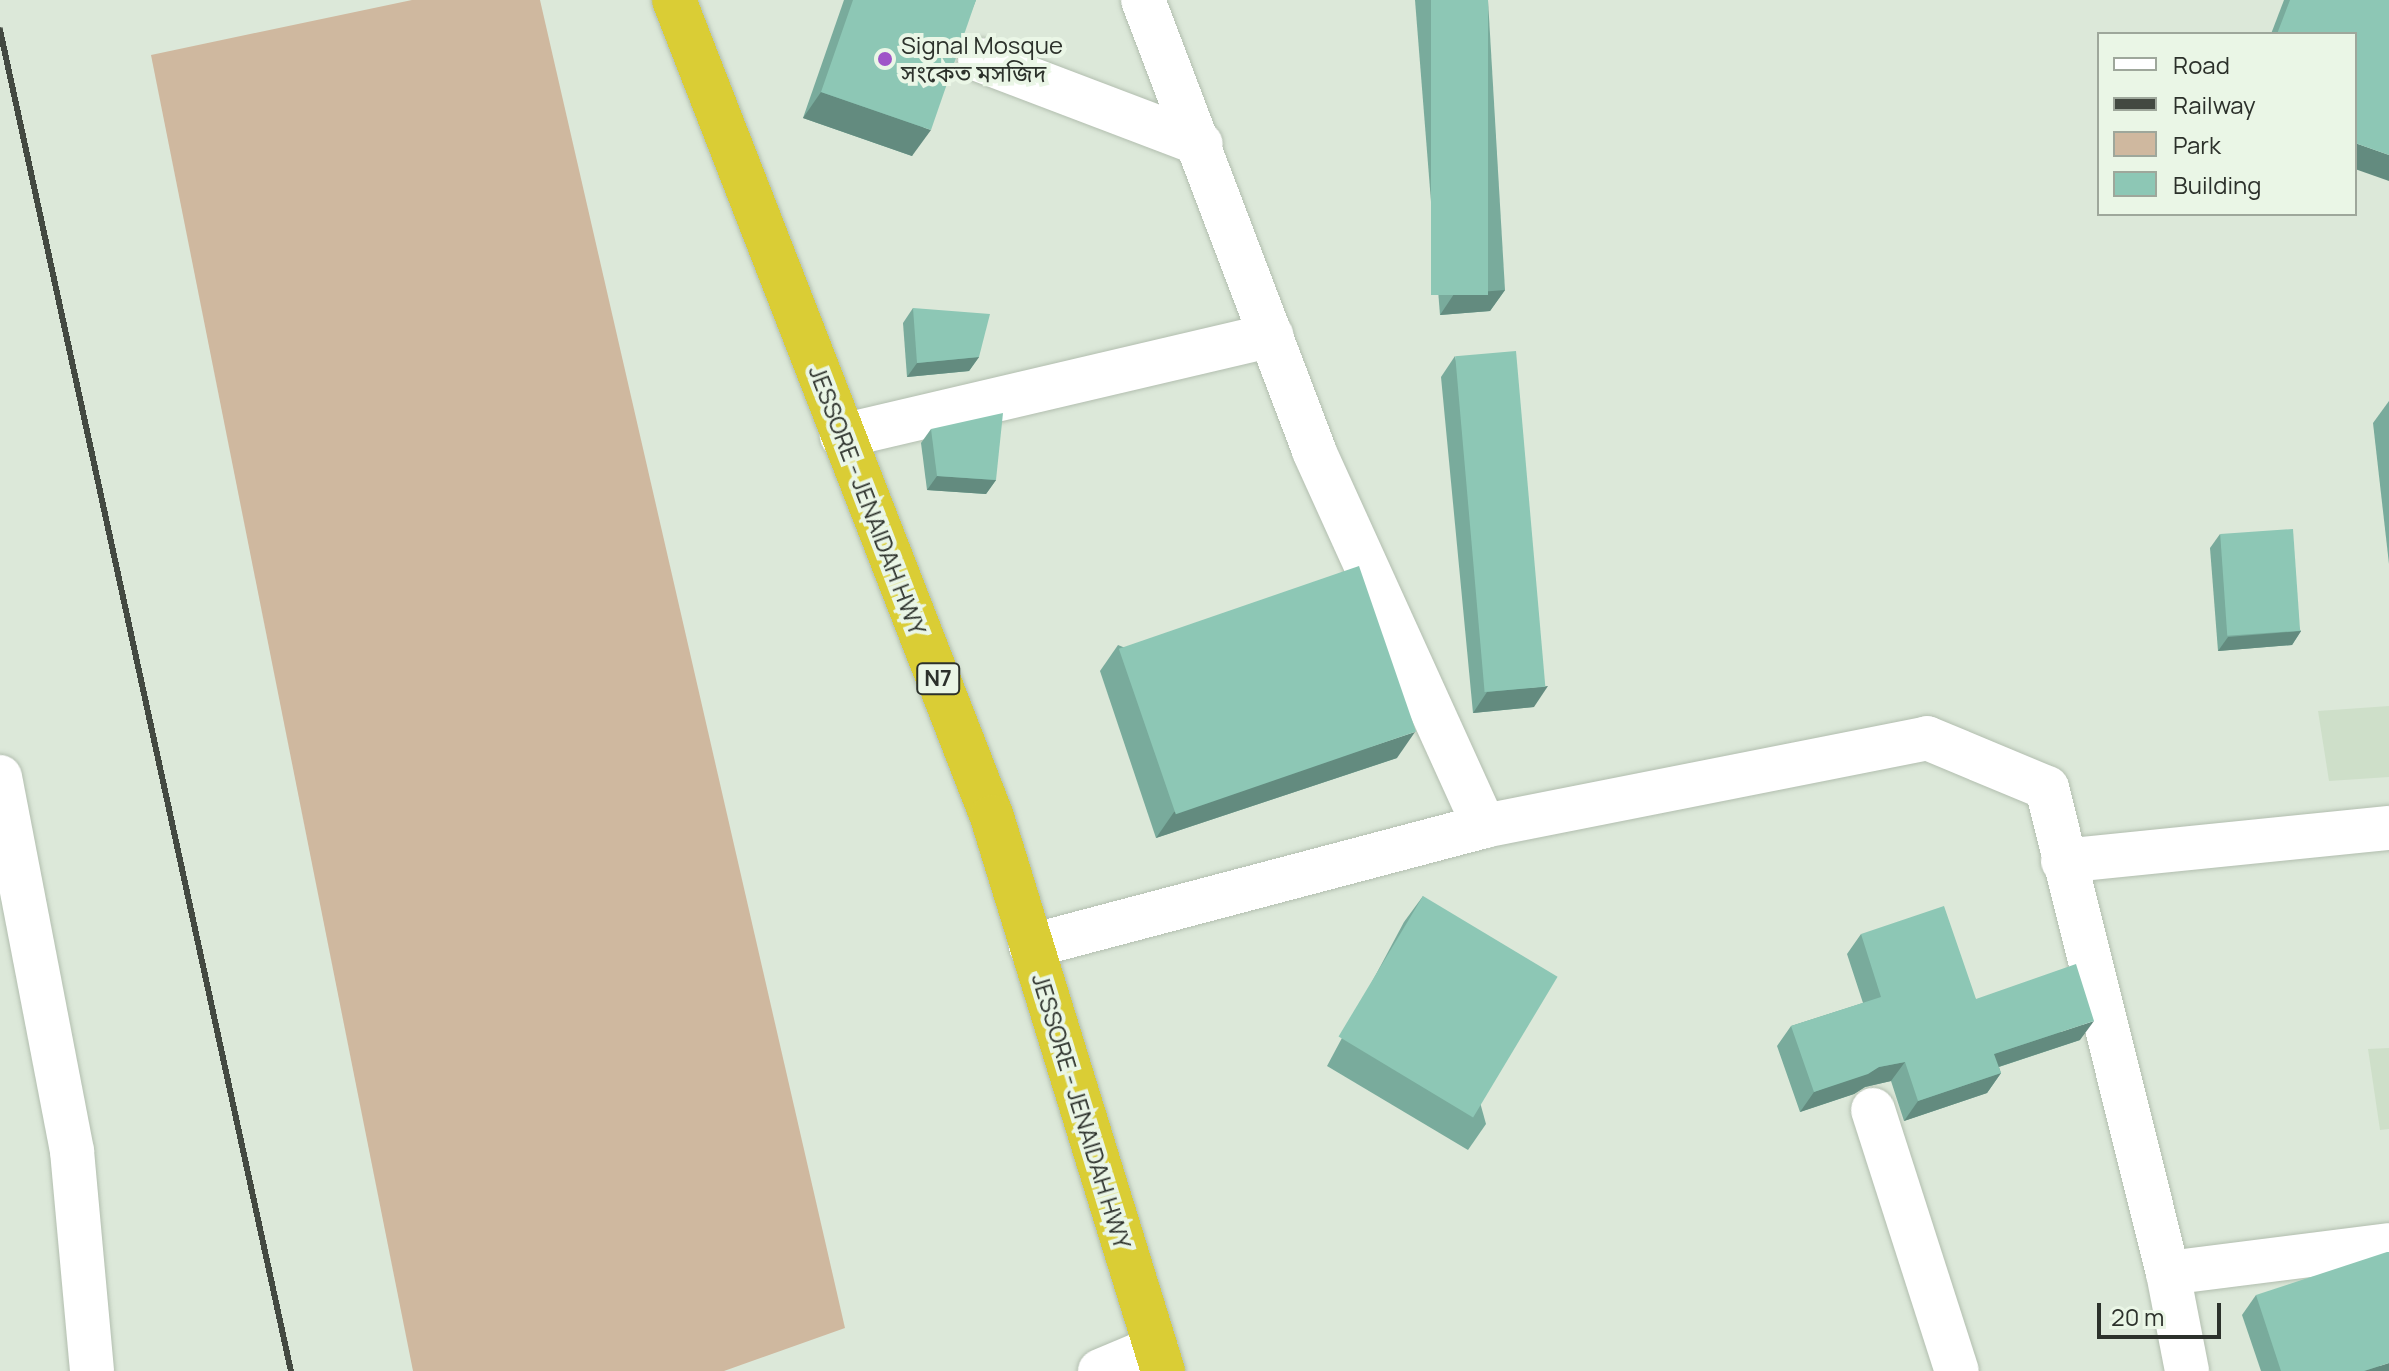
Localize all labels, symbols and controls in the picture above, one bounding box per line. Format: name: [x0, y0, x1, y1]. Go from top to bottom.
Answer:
place label: Signal Mosque সংকেত মসজিদ: [901, 31, 1063, 87]
legend: [2097, 32, 2357, 216]
text: Road: [2173, 48, 2230, 81]
marker: Signal Mosque সংকেত মসজিদ: [876, 50, 894, 68]
text: Railway: [2173, 88, 2256, 121]
text: Park: [2173, 128, 2221, 161]
text: Building: [2173, 168, 2261, 201]
street label: JESSORE - JENAIDAH HWY: [803, 361, 933, 639]
road number: N7: [916, 661, 960, 697]
street label: JESSORE - JENAIDAH HWY: [1026, 970, 1138, 1252]
scale bar: [2101, 1287, 2225, 1337]
text: 20 m: [2111, 1300, 2164, 1333]

